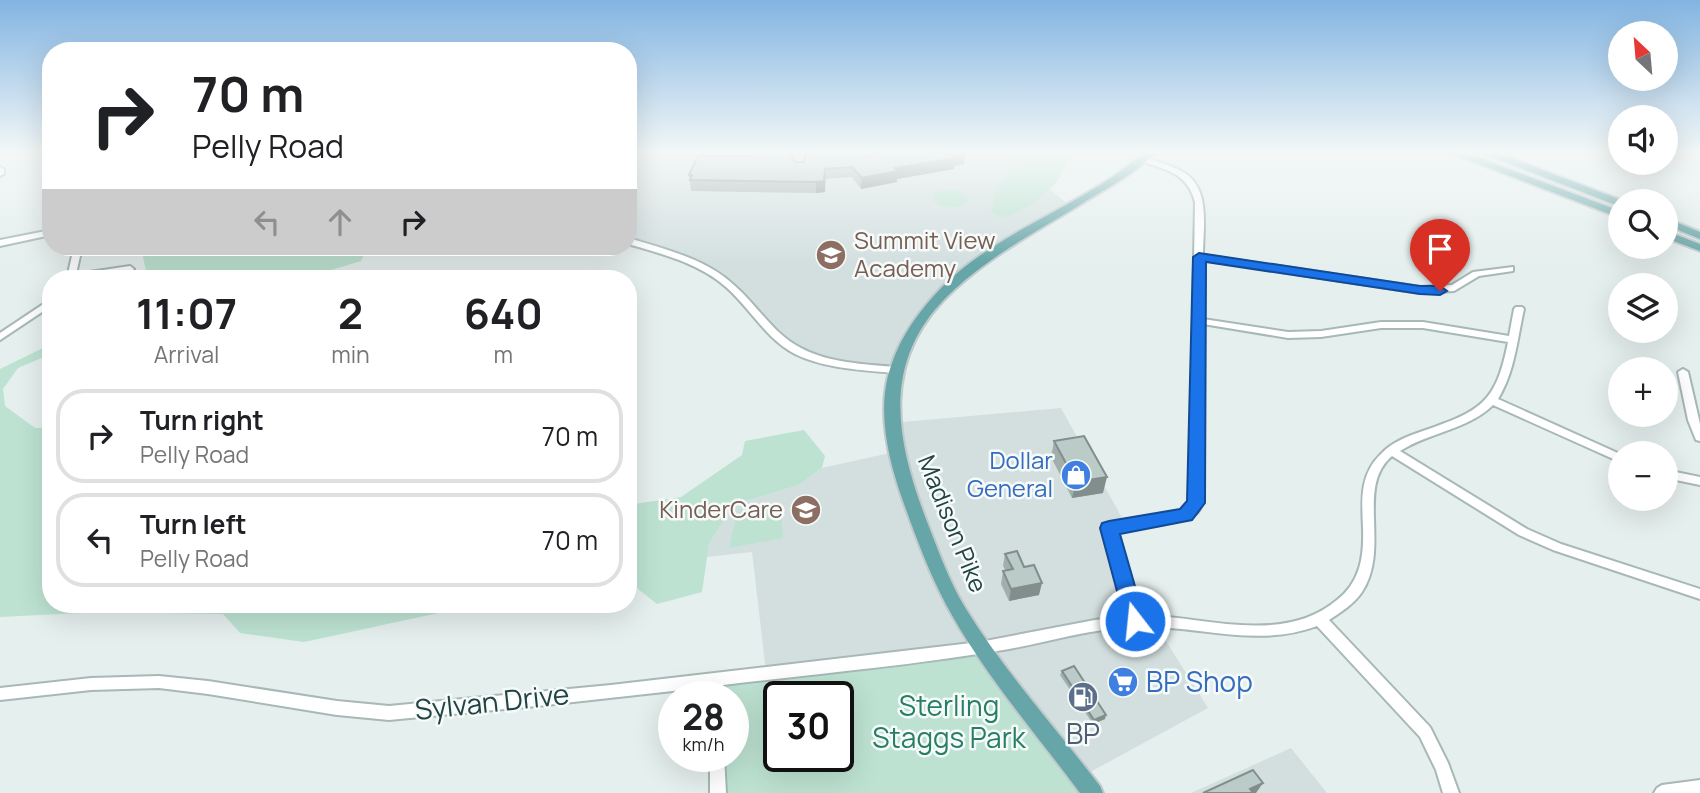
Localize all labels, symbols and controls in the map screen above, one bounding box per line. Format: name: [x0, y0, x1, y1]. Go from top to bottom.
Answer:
north arrow: [1608, 21, 1678, 91]
map controls: [1608, 21, 1678, 511]
text: 70 m: [192, 60, 304, 127]
icon: right: [77, 70, 168, 161]
button: sound: [1608, 105, 1678, 175]
text: Pelly Road: [192, 124, 344, 168]
button: search: [1608, 189, 1678, 259]
icon: left: [248, 203, 286, 241]
icon: ahead: [321, 203, 359, 241]
icon: right: [394, 203, 432, 241]
pin: [1410, 219, 1470, 291]
place label: Summit View Academy: [854, 223, 995, 284]
icon: arrive: [1421, 230, 1459, 268]
school or university icon: Summit View Academy: [814, 238, 848, 272]
button: layers: [1608, 273, 1678, 343]
text: 11:07: [136, 284, 237, 342]
text: 2: [338, 284, 363, 342]
text: 640: [464, 284, 543, 342]
text: Arrival: [154, 338, 219, 370]
text: min: [331, 338, 370, 370]
text: m: [494, 338, 513, 370]
button: +: [1608, 357, 1678, 427]
text: Turn right: [140, 402, 264, 438]
icon: right: [81, 417, 119, 455]
text: 70 m: [542, 418, 598, 454]
text: Pelly Road: [140, 438, 249, 470]
button: −: [1608, 441, 1678, 511]
place label: Dollar General: [967, 443, 1053, 504]
street label: Madison Pike: [911, 450, 996, 597]
shop icon: Dollar General: [1059, 458, 1093, 492]
place label: KinderCare: [659, 492, 783, 525]
school or university icon: KinderCare: [789, 493, 823, 527]
text: Turn left: [140, 506, 247, 542]
icon: left: [81, 521, 119, 559]
text: 70 m: [542, 522, 598, 558]
text: Pelly Road: [140, 542, 249, 574]
position arrow: [1098, 584, 1172, 658]
place label: BP Shop: [1146, 662, 1253, 700]
supermarket icon: BP Shop: [1106, 665, 1140, 699]
street label: Sylvan Drive: [413, 674, 571, 728]
fuel station icon: BP: [1066, 680, 1100, 714]
speed limit sign: 30: [763, 681, 854, 772]
park label: Sterling Staggs Park: [872, 686, 1027, 756]
text: 28: [682, 693, 725, 741]
place label: BP: [1066, 714, 1100, 752]
text: km/h: [683, 732, 724, 756]

